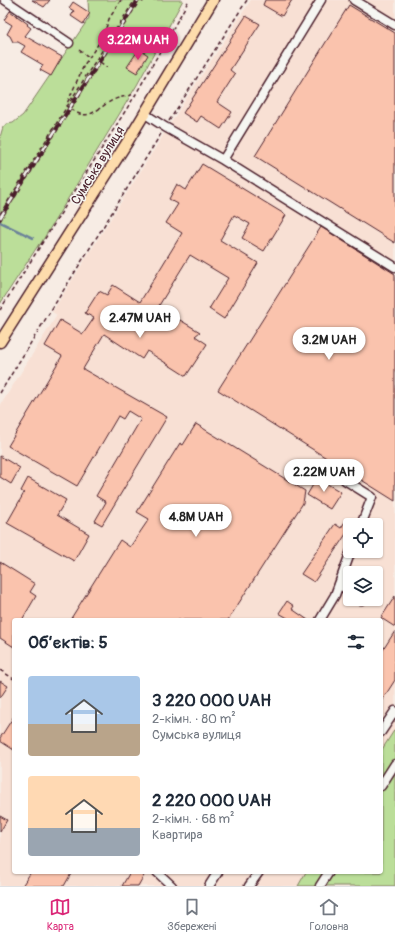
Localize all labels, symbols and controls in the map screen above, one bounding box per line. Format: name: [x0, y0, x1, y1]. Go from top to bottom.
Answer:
pin: 3.22M UAH: [92, 27, 184, 61]
text: 3.22M UAH: [107, 32, 169, 48]
street label: Сумська вулиця: [67, 123, 128, 208]
pin: 2.47M UAH: [94, 305, 186, 339]
text: 2.47M UAH: [109, 310, 171, 326]
pin: 3.2M UAH: [288, 327, 370, 361]
text: 3.2M UAH: [302, 332, 356, 348]
pin: 2.22M UAH: [278, 459, 370, 493]
text: 2.22M UAH: [293, 464, 355, 480]
pin: 4.8M UAH: [155, 504, 237, 538]
text: 4.8M UAH: [169, 509, 223, 525]
map controls: [343, 518, 383, 606]
button: locate: [343, 518, 383, 558]
button: layers: [343, 566, 383, 606]
icon: filters: [345, 631, 367, 653]
text: Об’єктів: 5: [28, 632, 108, 653]
text: 3 220 000 UAH: [152, 690, 271, 711]
icon: home: [60, 692, 108, 740]
text: 2-кімн. · 80 m²: [152, 711, 236, 727]
text: Сумська вулиця: [152, 727, 241, 743]
text: 2 220 000 UAH: [152, 790, 271, 811]
icon: home: [60, 792, 108, 840]
text: 2-кімн. · 68 m²: [152, 811, 235, 827]
text: Квартира: [152, 827, 203, 843]
tab: Карта: [47, 896, 74, 933]
tab: Збережені: [167, 896, 216, 933]
tab: Головна: [309, 896, 348, 933]

